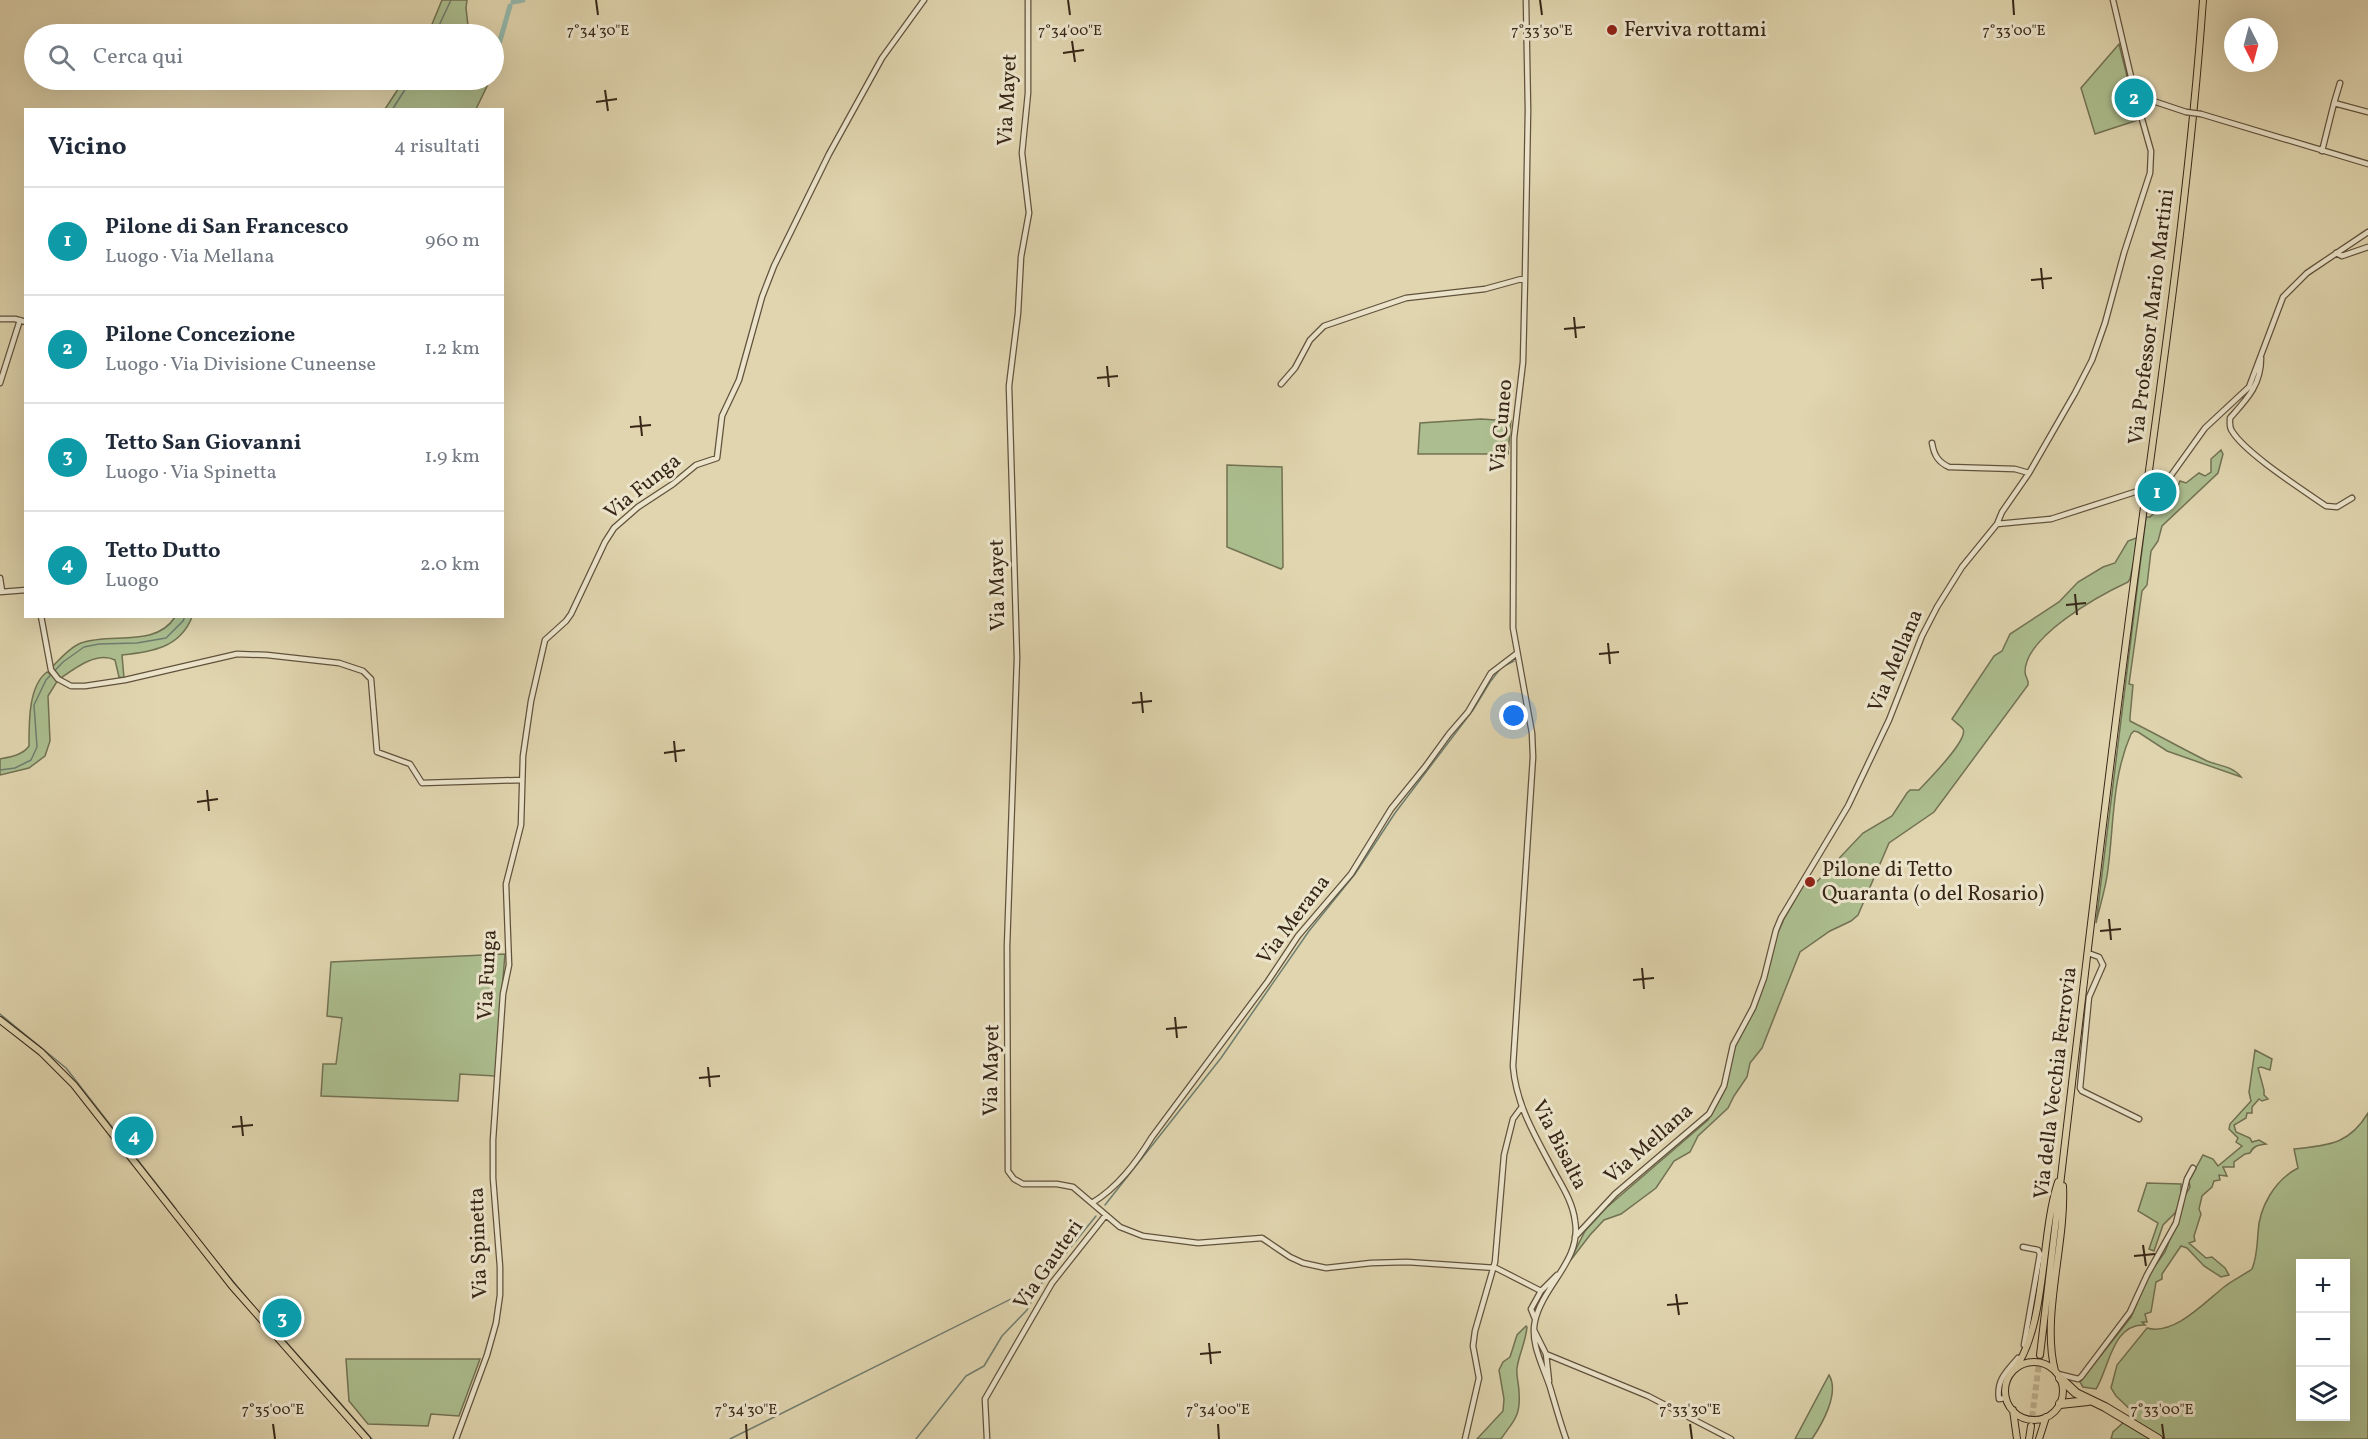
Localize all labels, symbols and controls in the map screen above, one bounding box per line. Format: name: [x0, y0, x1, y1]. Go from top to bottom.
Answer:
place label: Ferviva rottami: [1624, 16, 1767, 45]
north arrow: [2224, 18, 2278, 72]
text: 7°34'30"E: [567, 21, 629, 42]
text: 7°34'00"E: [1038, 21, 1102, 42]
text: 7°33'30"E: [1511, 21, 1573, 42]
text: 7°33'00"E: [1982, 21, 2046, 42]
marker: Ferviva rottami: [1605, 23, 1619, 37]
search box: [24, 24, 504, 90]
icon: search: [45, 41, 78, 74]
text: Cerca qui: [93, 42, 183, 73]
street label: Via Mayet: [991, 53, 1025, 147]
pin: 2: [2114, 76, 2154, 120]
text: Vicino: [48, 129, 127, 165]
text: 4 risultati: [394, 133, 480, 161]
street label: Via Professor Mario Martini: [2122, 187, 2182, 447]
text: Pilone di San Francesco: [105, 212, 349, 243]
text: 1: [63, 227, 72, 255]
text: 960 m: [425, 227, 480, 255]
text: Luogo · Via Mellana: [105, 243, 275, 271]
text: Pilone Concezione: [105, 320, 295, 351]
text: 2: [62, 335, 73, 363]
text: 1.2 km: [424, 335, 480, 363]
text: Luogo · Via Divisione Cuneense: [105, 351, 376, 379]
street label: Via Cuneo: [1483, 378, 1521, 474]
text: Tetto San Giovanni: [105, 428, 301, 459]
text: 3: [62, 443, 73, 471]
text: 1.9 km: [425, 443, 480, 471]
street label: Via Funga: [598, 447, 688, 527]
text: Luogo · Via Spinetta: [105, 459, 277, 487]
pin: 1: [2138, 470, 2176, 514]
text: Tetto Dutto: [105, 536, 221, 567]
street label: Via Mayet: [983, 539, 1013, 631]
text: 4: [61, 551, 74, 579]
text: 2.0 km: [420, 551, 480, 579]
text: Luogo: [105, 567, 159, 595]
street label: Via Mellana: [1861, 605, 1931, 717]
your location: [1499, 701, 1528, 730]
place label: Pilone di Tetto Quaranta (o del Rosario): [1822, 856, 2044, 909]
street label: Via Merana: [1251, 869, 1337, 971]
marker: Pilone di Tetto Quaranta (o del Rosario): [1803, 875, 1817, 889]
street label: Via Funga: [471, 929, 505, 1021]
street label: Via della Vecchia Ferrovia: [2027, 965, 2085, 1201]
street label: Via Mayet: [977, 1024, 1007, 1116]
street label: Via Bisalta: [1524, 1095, 1594, 1195]
street label: Via Mellana: [1598, 1097, 1700, 1191]
pin: 4: [114, 1114, 154, 1158]
street label: Via Spinetta: [463, 1187, 495, 1299]
street label: Via Gauteri: [1007, 1214, 1091, 1316]
map controls: [2296, 1259, 2350, 1421]
button: +: [2296, 1259, 2350, 1313]
pin: 3: [262, 1296, 302, 1340]
button: −: [2296, 1313, 2350, 1367]
button: layers: [2296, 1367, 2350, 1421]
text: 7°35'00"E: [242, 1400, 304, 1421]
text: 7°34'30"E: [715, 1400, 777, 1421]
text: 7°34'00"E: [1186, 1400, 1250, 1421]
text: 7°33'30"E: [1659, 1400, 1721, 1421]
text: 7°33'00"E: [2130, 1400, 2194, 1421]

